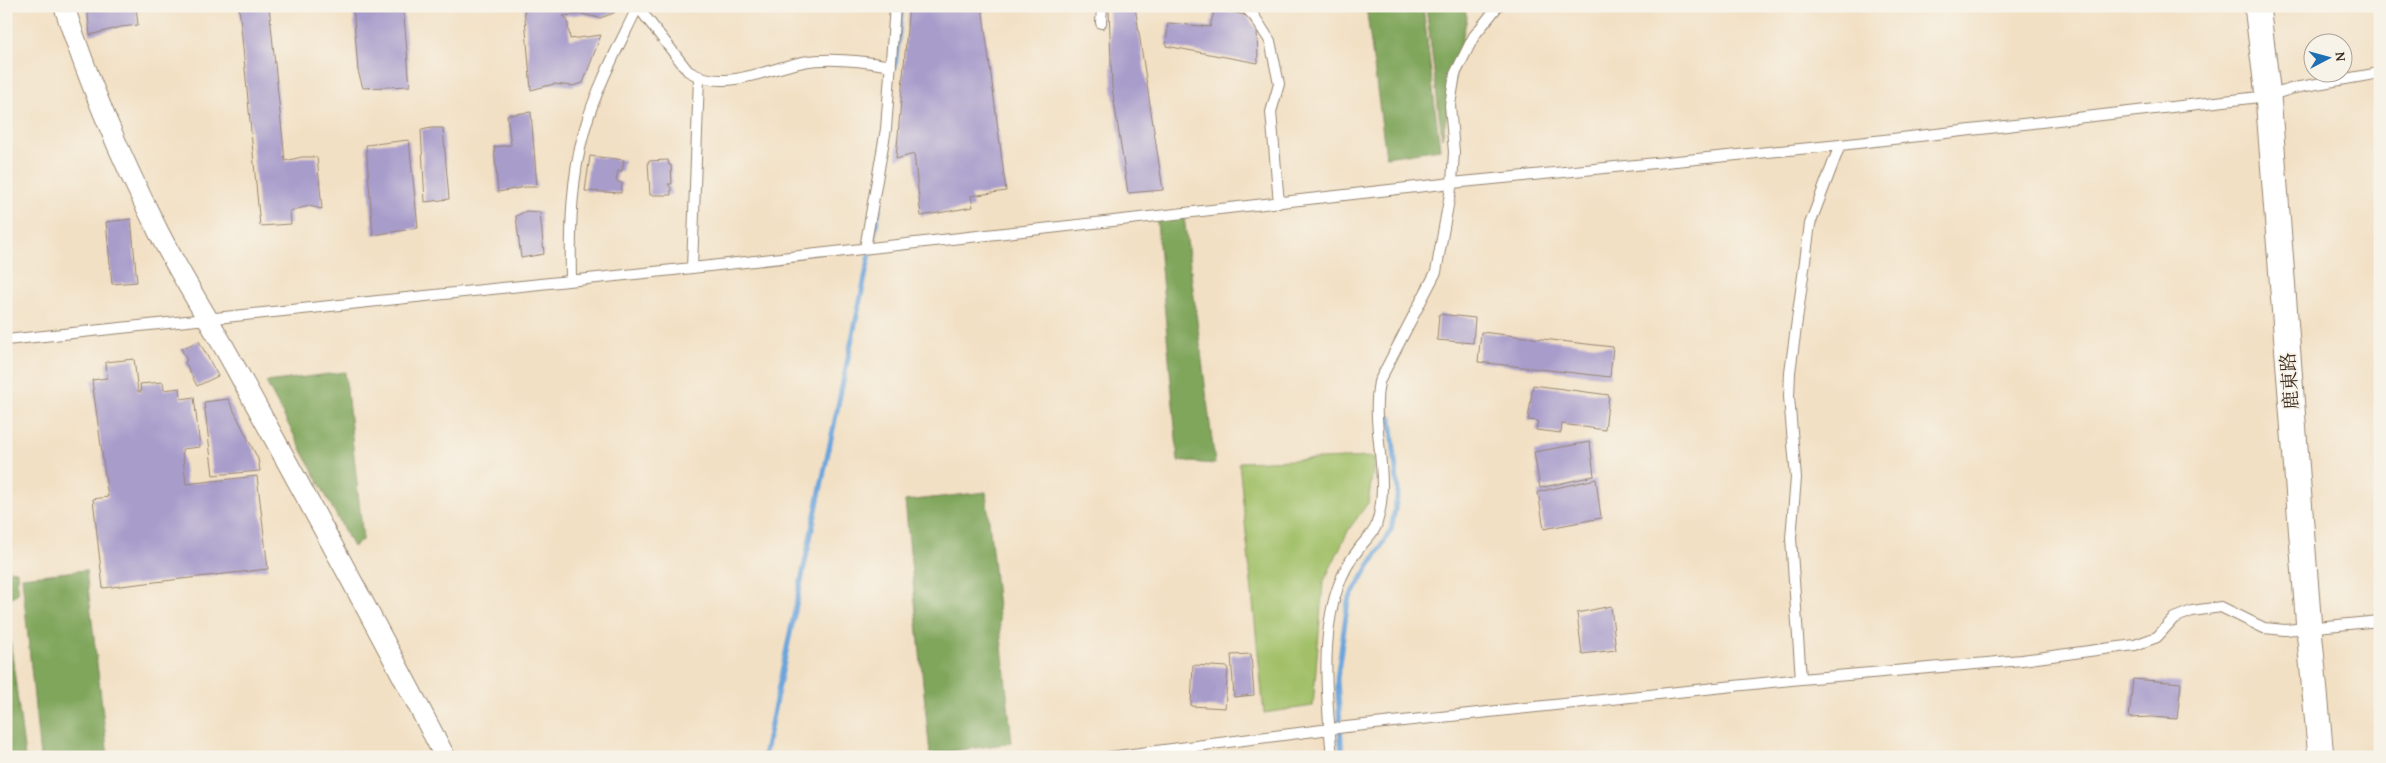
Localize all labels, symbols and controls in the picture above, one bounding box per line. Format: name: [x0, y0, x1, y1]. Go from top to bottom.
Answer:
north arrow: [2304, 32, 2354, 82]
text: N: [2330, 51, 2351, 63]
street label: 鹿東路: [2273, 352, 2305, 410]

